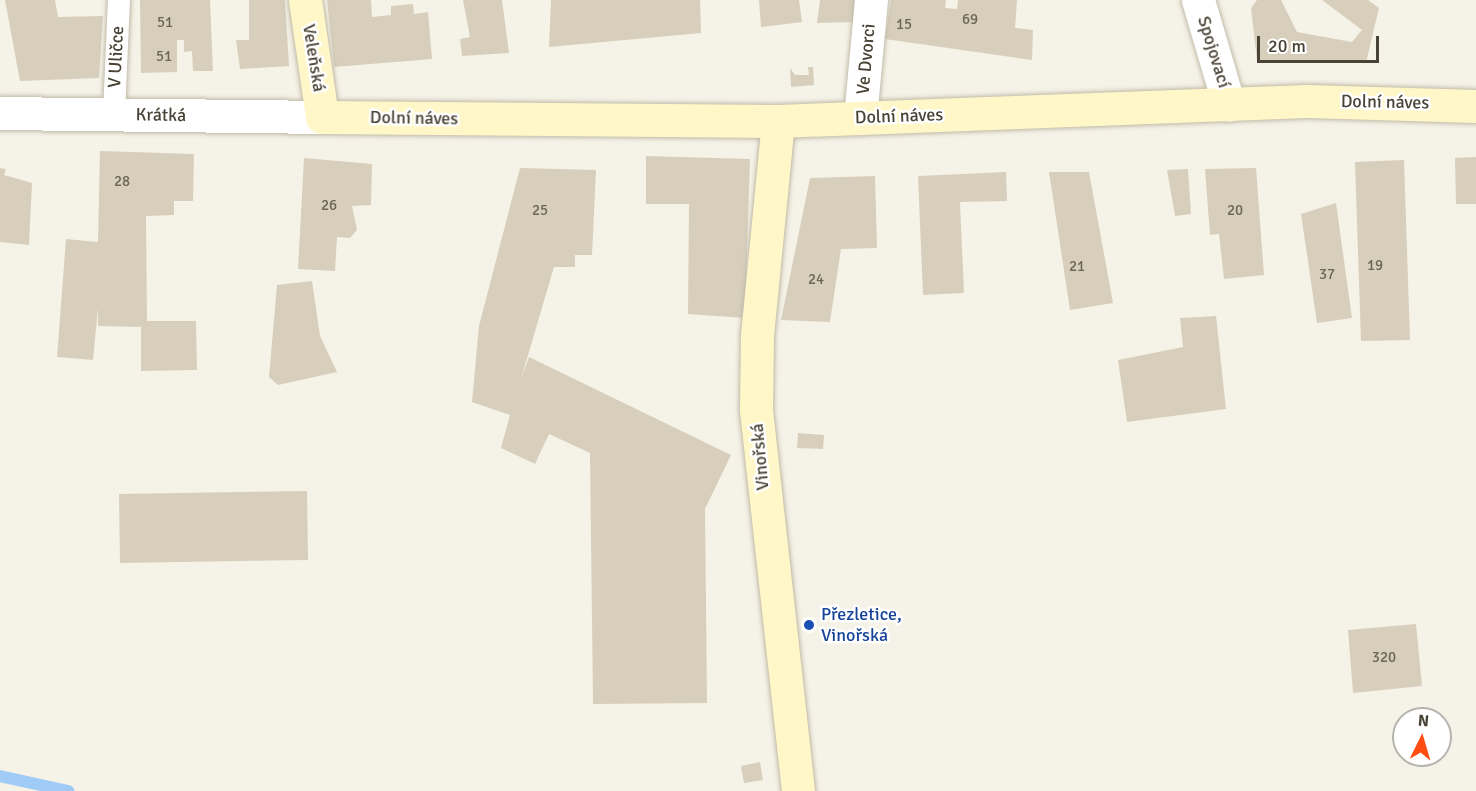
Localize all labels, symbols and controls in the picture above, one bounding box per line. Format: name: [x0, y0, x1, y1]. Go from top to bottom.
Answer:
house number: 69: [962, 11, 978, 29]
house number: 51: [157, 14, 173, 32]
street label: Spojovací: [1193, 14, 1235, 90]
house number: 15: [896, 16, 912, 34]
street label: Veleňská: [298, 23, 330, 93]
street label: Ve Dvorci: [852, 23, 880, 95]
scale bar: [1260, 24, 1382, 62]
street label: V Uličce: [104, 25, 128, 89]
text: 20 m: [1268, 35, 1306, 57]
house number: 51: [156, 48, 172, 66]
street label: Dolní náves: [1341, 90, 1429, 114]
street label: Krátká: [136, 104, 186, 126]
street label: Dolní náves: [854, 104, 944, 128]
street label: Dolní náves: [370, 106, 458, 130]
house number: 28: [114, 173, 130, 191]
house number: 26: [321, 197, 337, 215]
house number: 25: [532, 202, 548, 220]
house number: 20: [1227, 202, 1243, 220]
house number: 19: [1367, 257, 1383, 275]
house number: 21: [1069, 258, 1085, 276]
house number: 37: [1319, 266, 1335, 284]
house number: 24: [808, 271, 824, 289]
street label: Vinořská: [746, 423, 774, 491]
place label: Přezletice, Vinořská: [821, 604, 902, 646]
marker: Přezletice, Vinořská: [802, 618, 816, 632]
house number: 320: [1372, 649, 1396, 667]
north arrow: [1392, 707, 1452, 767]
text: N: [1417, 711, 1430, 732]

